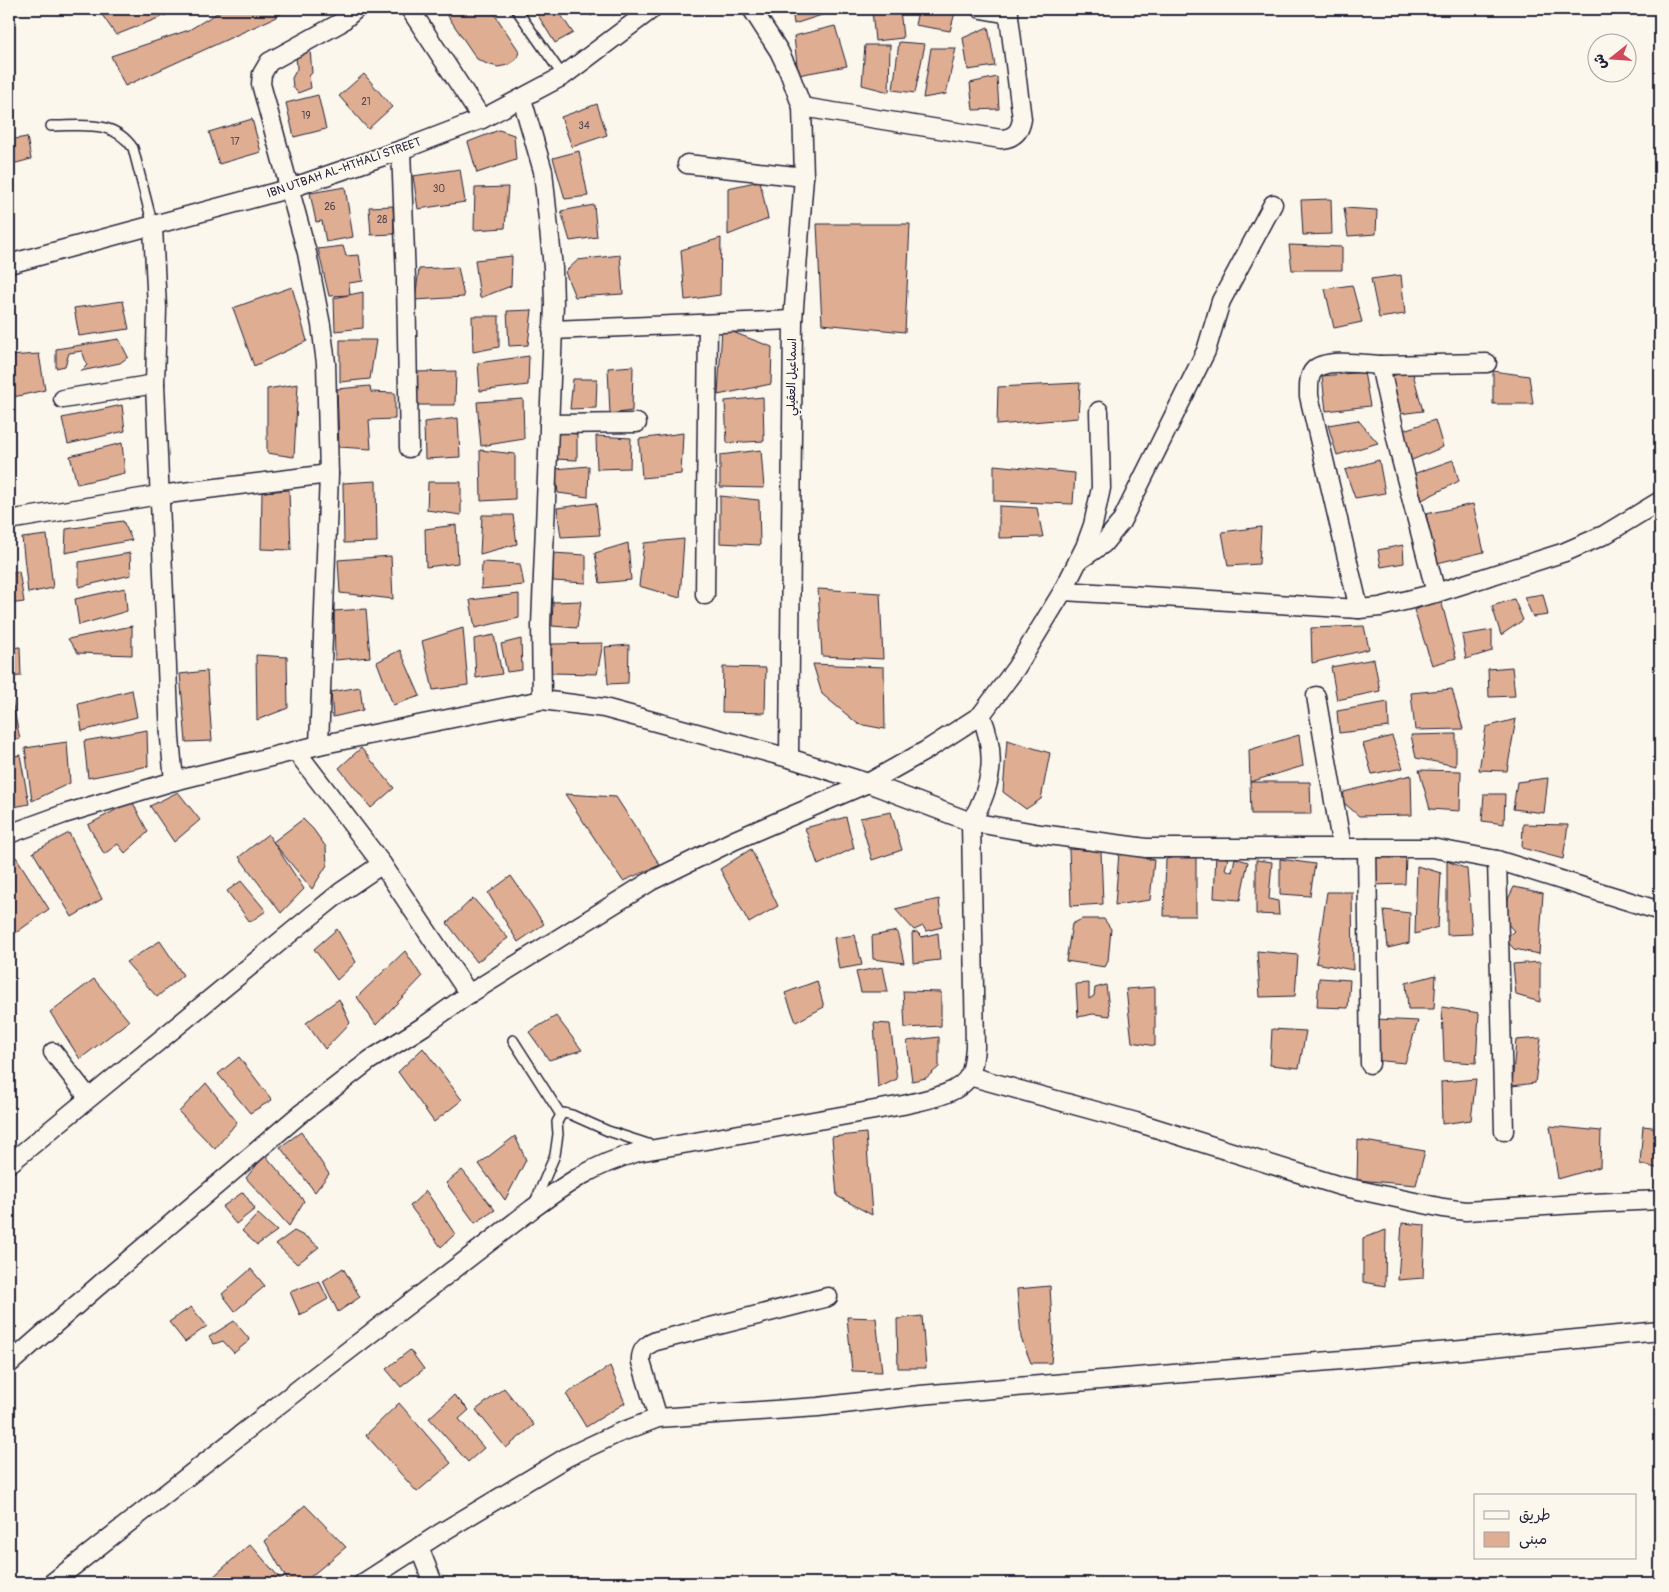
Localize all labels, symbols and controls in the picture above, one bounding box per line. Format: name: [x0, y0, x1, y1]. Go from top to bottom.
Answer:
north arrow: [1586, 32, 1636, 82]
text: ش: [1590, 52, 1610, 72]
house number: 21: [361, 96, 371, 108]
house number: 19: [301, 110, 311, 122]
house number: 34: [578, 120, 590, 132]
street label: IBN UTBAH AL-HTHALI STREET: [265, 134, 423, 201]
house number: 17: [230, 136, 240, 148]
house number: 30: [433, 183, 445, 195]
house number: 26: [324, 201, 336, 213]
house number: 28: [377, 214, 387, 226]
street label: اسماعيل العقيلي: [784, 338, 803, 416]
legend: [1474, 1494, 1636, 1560]
text: طريق: [1519, 1506, 1551, 1525]
text: مبنى: [1519, 1530, 1547, 1549]

